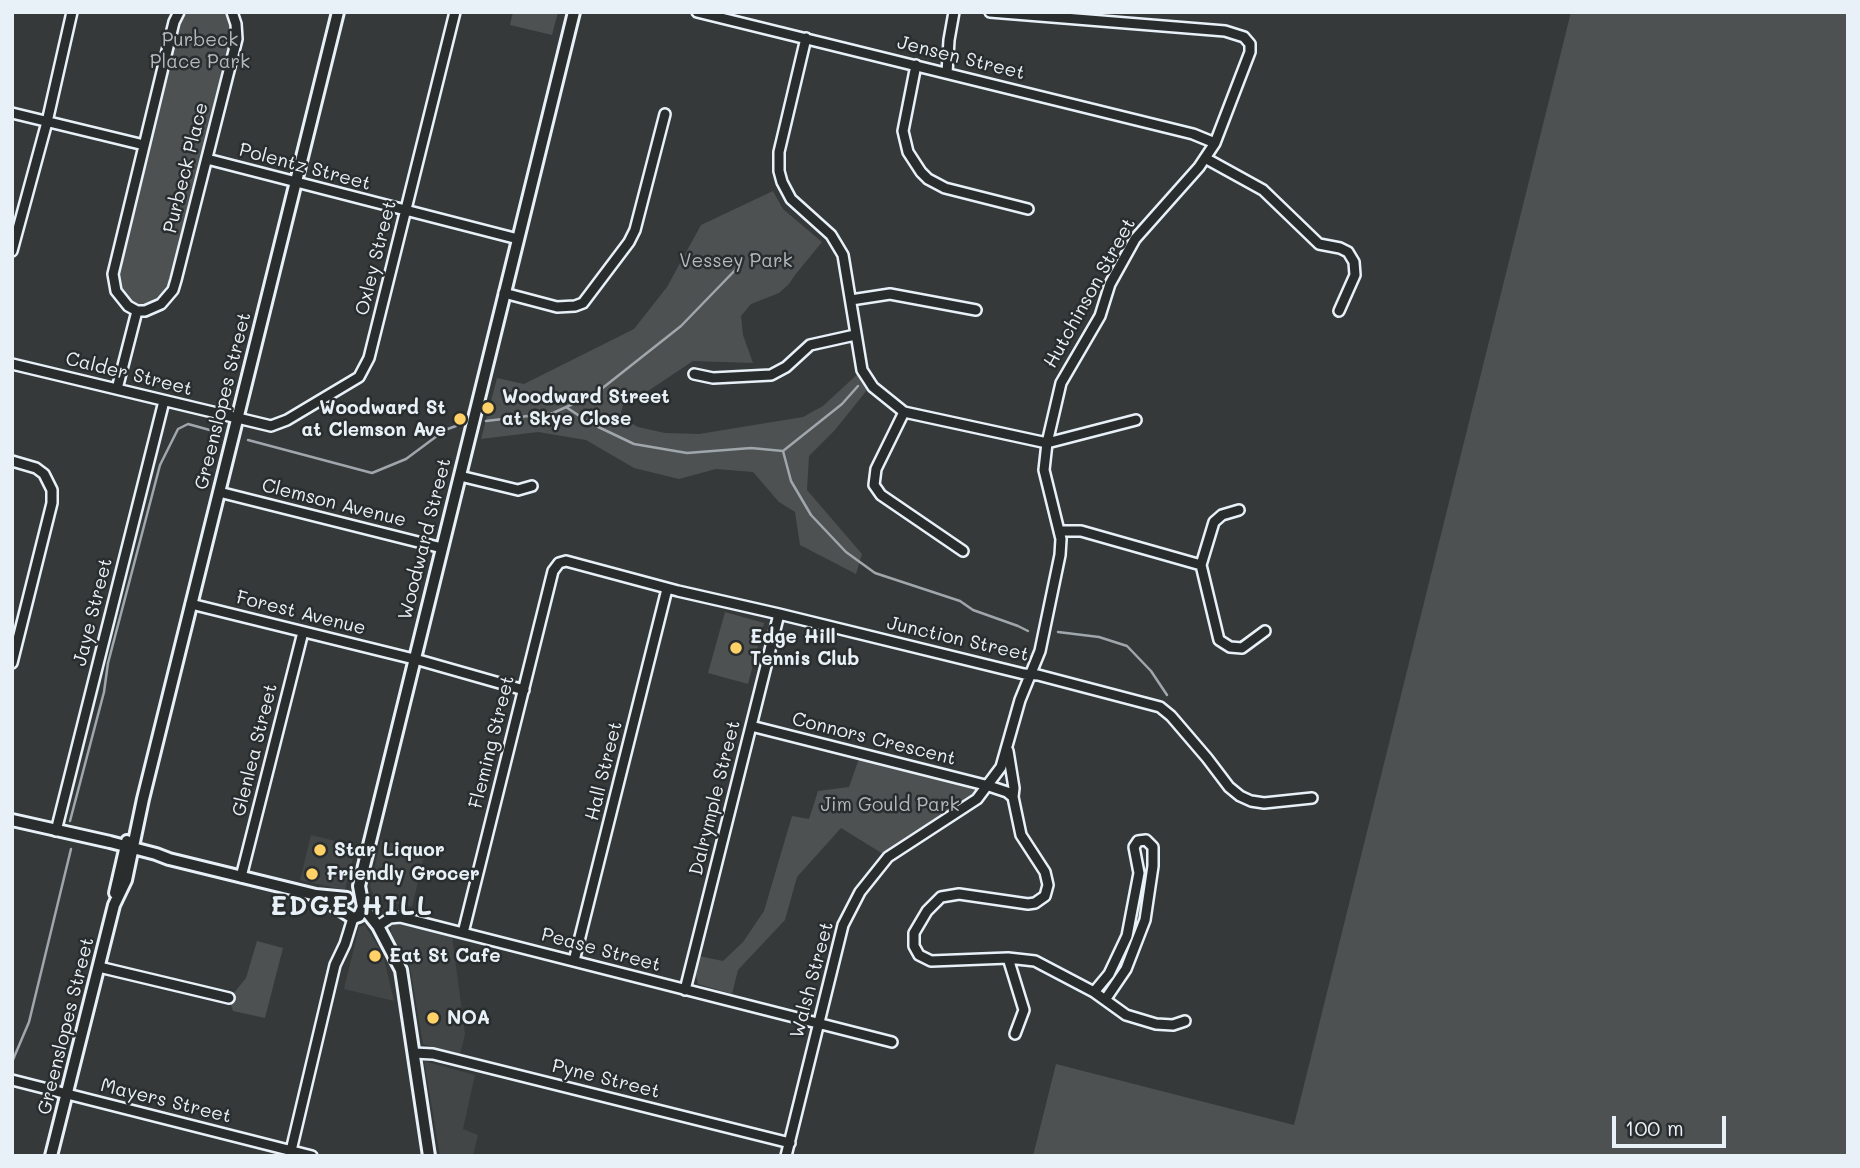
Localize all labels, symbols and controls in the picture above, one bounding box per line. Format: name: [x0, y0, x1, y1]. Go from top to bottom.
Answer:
park label: Purbeck Place Park: [150, 29, 250, 73]
street label: Jensen Street: [895, 31, 1027, 85]
street label: Purbeck Place: [159, 100, 213, 236]
street label: Polentz Street: [237, 138, 373, 196]
street label: Oxley Street: [351, 198, 401, 318]
street label: Hutchinson Street: [1039, 214, 1141, 372]
park label: Vessey Park: [679, 250, 793, 272]
street label: Greenslopes Street: [190, 310, 256, 492]
street label: Calder Street: [63, 347, 195, 401]
place label: Woodward Street at Skye Close: [502, 386, 670, 430]
place label: Woodward St at Clemson Ave: [302, 397, 446, 441]
marker: Woodward Street at Skye Close: [480, 400, 496, 416]
marker: Woodward St at Clemson Ave: [452, 411, 468, 427]
street label: Woodward Street: [394, 456, 456, 622]
street label: Clemson Avenue: [259, 474, 409, 532]
street label: Jaye Street: [69, 556, 117, 668]
street label: Forest Avenue: [234, 586, 368, 640]
street label: Junction Street: [885, 612, 1031, 666]
place label: Edge Hill Tennis Club: [750, 626, 859, 670]
marker: Edge Hill Tennis Club: [728, 640, 744, 656]
street label: Fleming Street: [464, 673, 520, 811]
street label: Glenlea Street: [227, 681, 283, 819]
street label: Connors Crescent: [790, 708, 958, 770]
street label: Dalrymple Street: [685, 718, 745, 878]
street label: Hall Street: [581, 719, 627, 823]
park label: Jim Gould Park: [820, 794, 960, 816]
place label: Star Liquor: [334, 839, 445, 861]
marker: Star Liquor: [312, 842, 328, 858]
place label: Friendly Grocer: [326, 863, 480, 885]
marker: Friendly Grocer: [304, 866, 320, 882]
district label: EDGE HILL: [271, 891, 433, 923]
street label: Walsh Street: [785, 919, 839, 1041]
street label: Pease Street: [539, 923, 663, 977]
street label: Greenslopes Street: [33, 935, 99, 1117]
place label: Eat St Cafe: [389, 945, 500, 967]
marker: Eat St Cafe: [367, 948, 383, 964]
place label: NOA: [447, 1007, 490, 1029]
marker: NOA: [425, 1010, 441, 1026]
street label: Pyne Street: [550, 1055, 662, 1103]
street label: Mayers Street: [98, 1074, 234, 1128]
scale bar: [1615, 1102, 1729, 1146]
text: 100 m: [1625, 1114, 1684, 1141]

